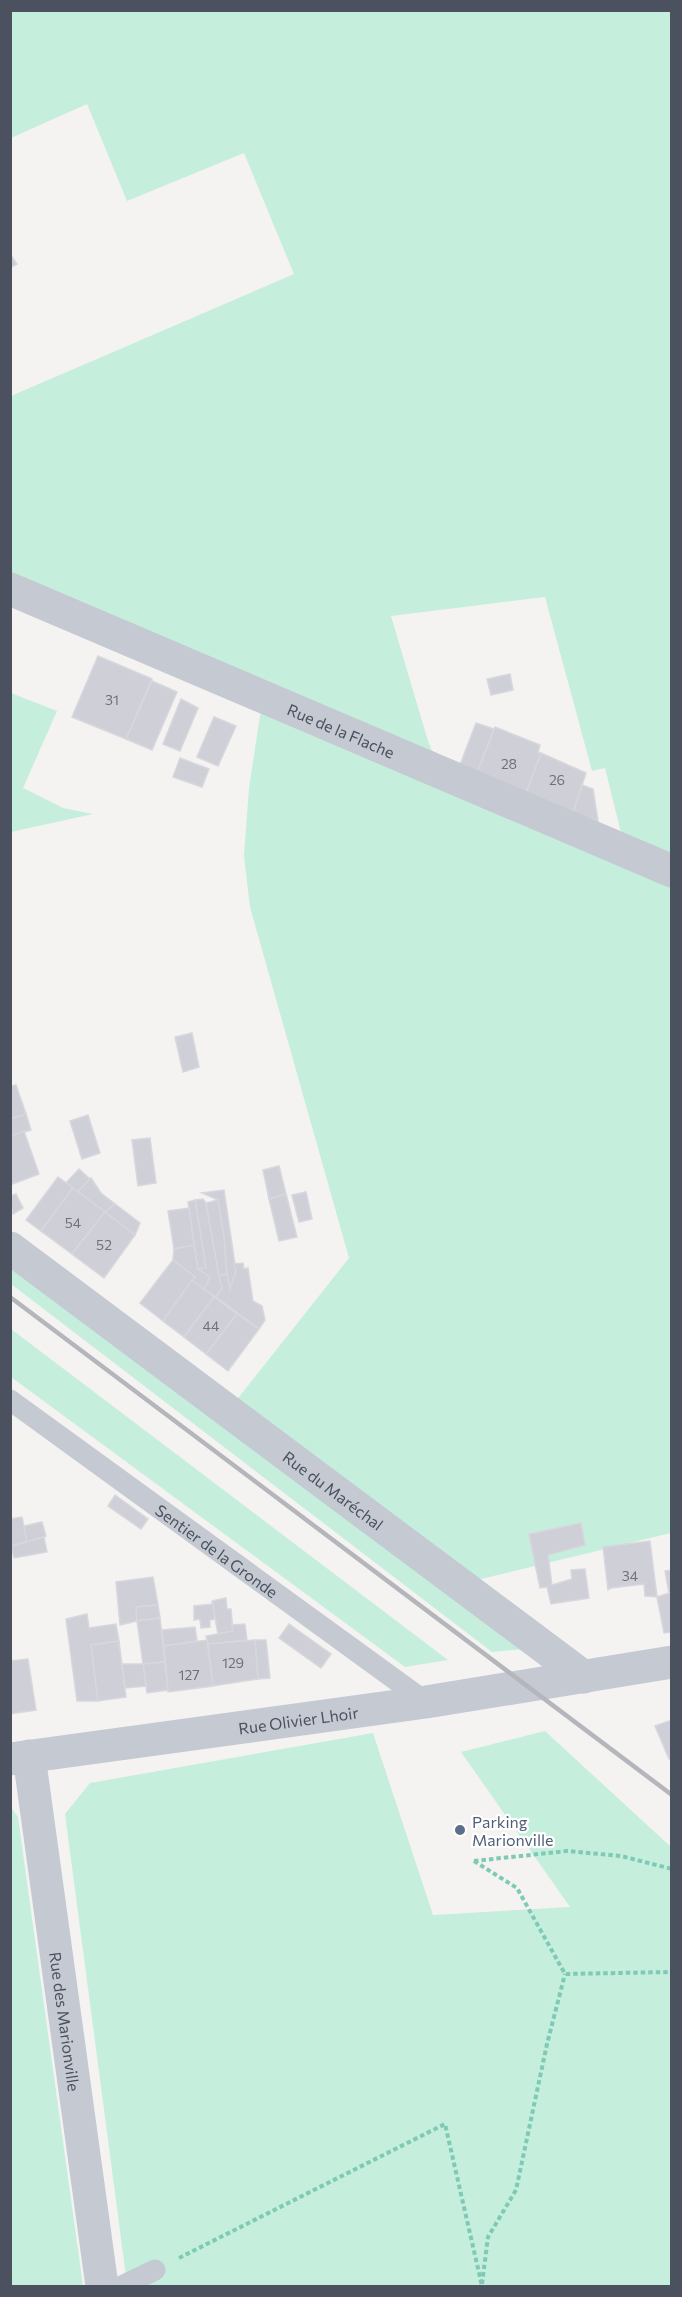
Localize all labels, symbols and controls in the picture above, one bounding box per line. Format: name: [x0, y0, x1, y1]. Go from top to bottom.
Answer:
house number: 31: [105, 691, 119, 708]
street label: Rue de la Flache: [285, 699, 398, 761]
house number: 28: [501, 755, 517, 772]
house number: 26: [549, 771, 565, 788]
house number: 54: [65, 1214, 82, 1231]
house number: 52: [96, 1236, 112, 1253]
house number: 44: [203, 1317, 220, 1334]
street label: Rue du Maréchal: [280, 1446, 387, 1533]
street label: Sentier de la Gronde: [152, 1500, 282, 1601]
house number: 34: [622, 1567, 639, 1584]
house number: 129: [222, 1654, 244, 1671]
house number: 127: [178, 1666, 200, 1683]
street label: Rue Olivier Lhoir: [237, 1702, 360, 1737]
place label: Parking Marionville: [472, 1812, 553, 1849]
marker: Parking Marionville: [453, 1823, 467, 1837]
street label: Rue des Marionville: [47, 1950, 85, 2093]

